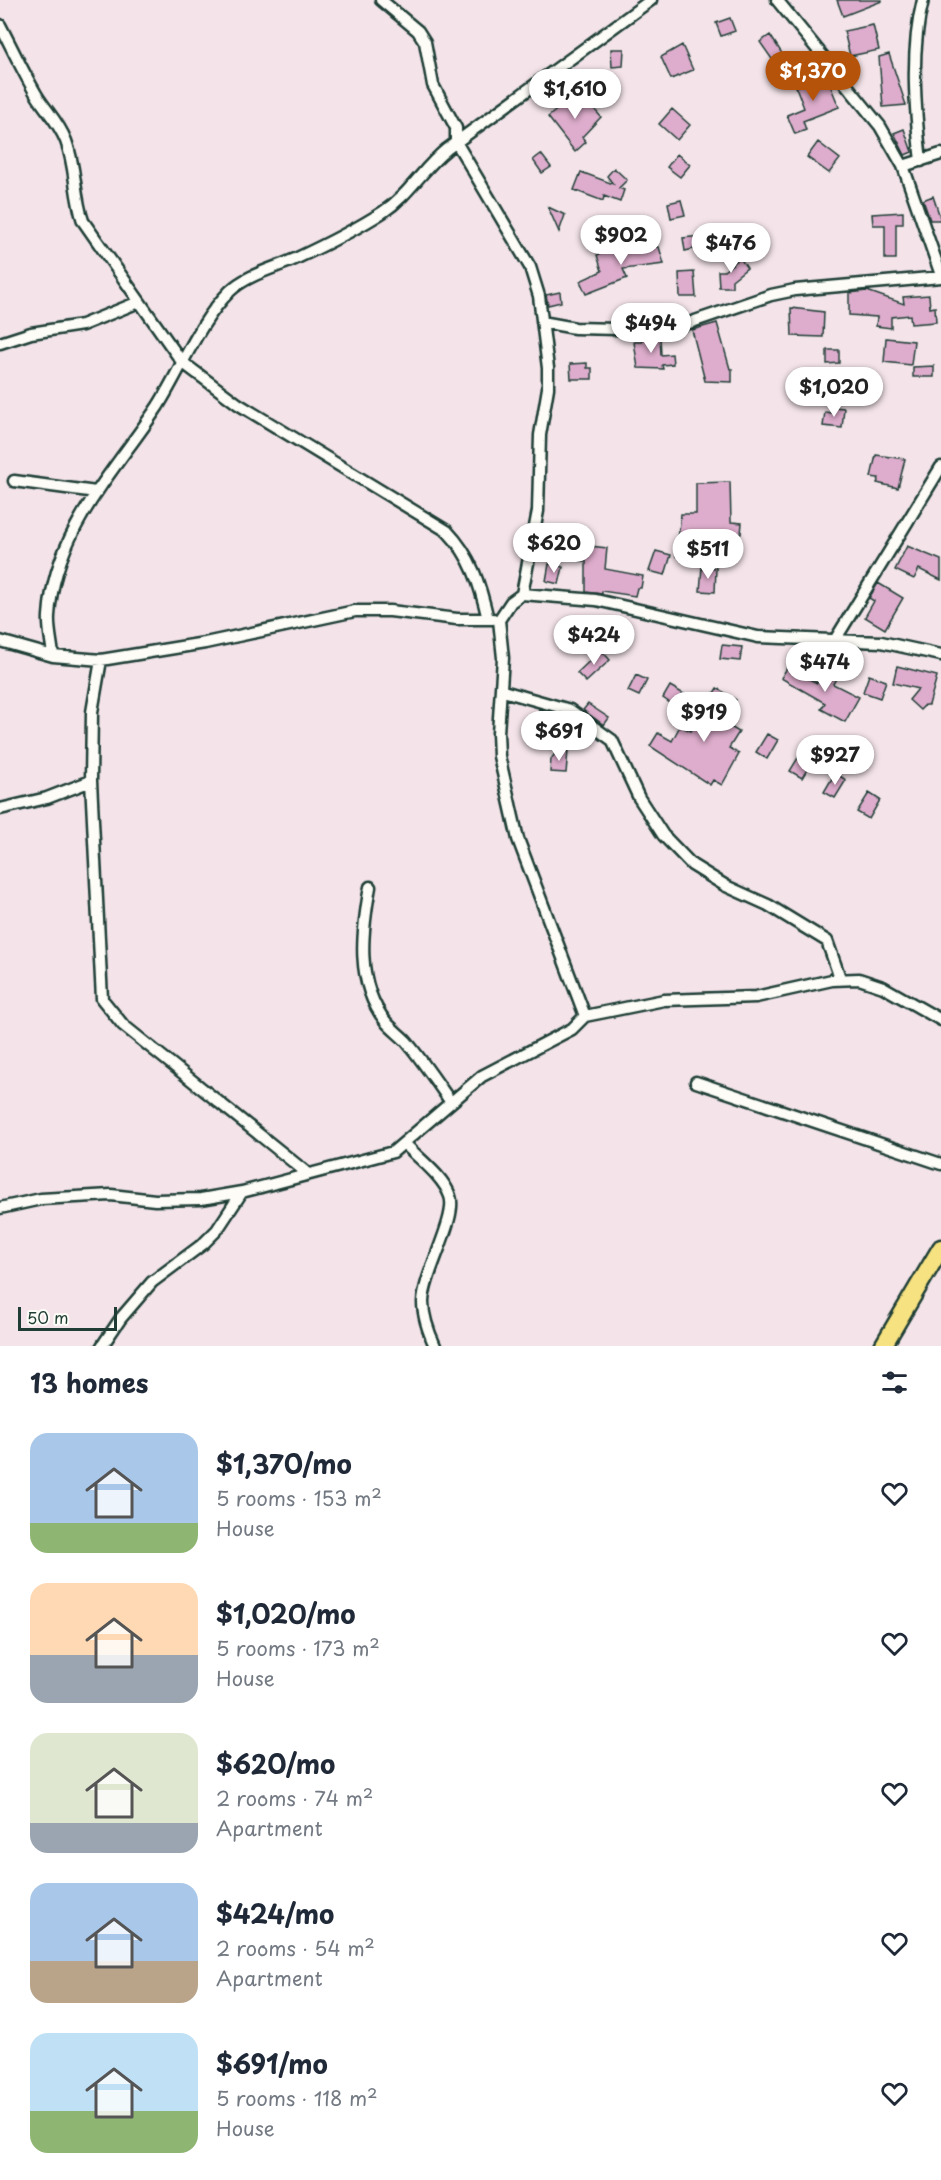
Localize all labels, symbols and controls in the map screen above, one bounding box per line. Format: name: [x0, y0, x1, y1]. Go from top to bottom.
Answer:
pin: $1,370: [764, 51, 862, 102]
text: $1,370: [780, 55, 846, 85]
pin: $1,610: [526, 69, 624, 120]
text: $1,610: [543, 73, 607, 103]
pin: $902: [585, 215, 657, 266]
text: $902: [594, 219, 648, 249]
pin: $476: [695, 223, 767, 274]
text: $476: [706, 227, 756, 257]
pin: $494: [615, 303, 687, 354]
text: $494: [625, 307, 677, 337]
pin: $1,020: [785, 367, 883, 418]
text: $1,020: [799, 371, 869, 401]
pin: $620: [518, 523, 590, 574]
text: $620: [527, 527, 581, 557]
pin: $511: [672, 529, 744, 580]
text: $511: [687, 533, 729, 563]
pin: $424: [558, 615, 630, 666]
text: $424: [568, 619, 620, 649]
pin: $474: [789, 642, 861, 693]
text: $474: [800, 646, 850, 676]
pin: $919: [668, 692, 740, 743]
text: $919: [681, 696, 727, 726]
pin: $691: [523, 711, 595, 762]
text: $691: [535, 715, 583, 745]
pin: $927: [799, 735, 871, 786]
text: $927: [810, 739, 860, 769]
scale bar: [18, 1304, 117, 1332]
text: 50 m: [27, 1305, 68, 1329]
text: 13 homes: [30, 1363, 148, 1402]
icon: filters: [878, 1366, 911, 1399]
text: $1,370/mo: [216, 1444, 352, 1483]
icon: home: [78, 1457, 150, 1529]
icon: heart: [878, 1477, 911, 1510]
text: 5 rooms · 153 m²: [216, 1483, 382, 1513]
text: House: [216, 1513, 275, 1543]
text: $1,020/mo: [216, 1594, 355, 1633]
icon: home: [78, 1607, 150, 1679]
icon: heart: [878, 1627, 911, 1660]
text: 5 rooms · 173 m²: [216, 1633, 380, 1663]
text: House: [216, 1663, 275, 1693]
text: $620/mo: [216, 1744, 335, 1783]
icon: home: [78, 1757, 150, 1829]
icon: heart: [878, 1777, 911, 1810]
text: 2 rooms · 74 m²: [216, 1783, 373, 1813]
text: Apartment: [216, 1813, 323, 1843]
text: $424/mo: [216, 1894, 334, 1933]
icon: home: [78, 1907, 150, 1979]
icon: heart: [878, 1927, 911, 1960]
text: 2 rooms · 54 m²: [216, 1933, 375, 1963]
text: Apartment: [216, 1963, 323, 1993]
text: $691/mo: [216, 2044, 328, 2083]
icon: home: [78, 2057, 150, 2129]
icon: heart: [878, 2077, 911, 2110]
text: 5 rooms · 118 m²: [216, 2083, 378, 2113]
text: House: [216, 2113, 275, 2143]

